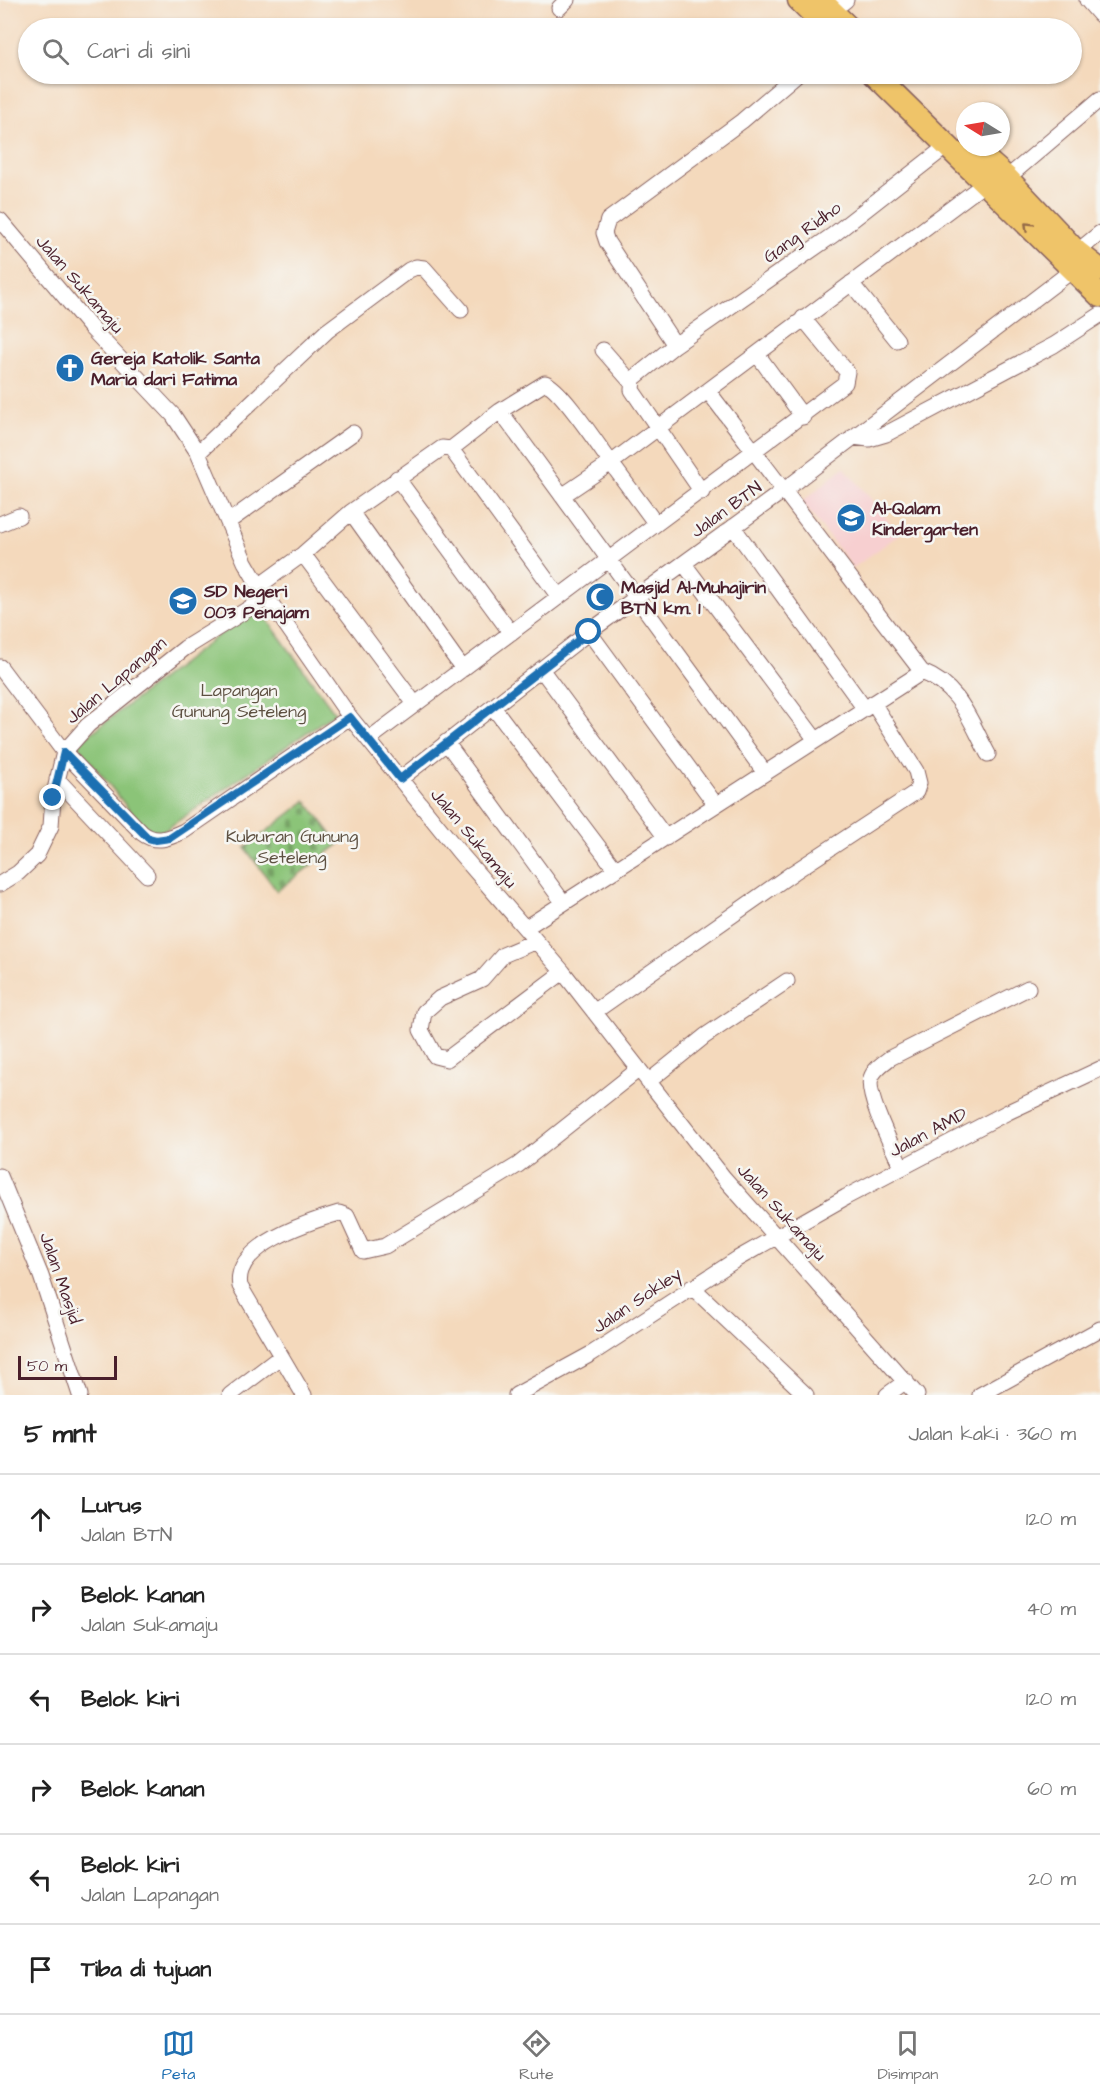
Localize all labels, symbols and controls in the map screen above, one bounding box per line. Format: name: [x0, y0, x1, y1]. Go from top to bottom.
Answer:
search box: [18, 18, 1082, 84]
icon: search: [39, 35, 72, 68]
text: Cari di sini: [87, 36, 190, 67]
north arrow: [956, 102, 1010, 156]
street label: Gang Ridho: [758, 196, 847, 270]
one-way arrow: [1025, 222, 1036, 233]
street label: Jalan Sukamaju: [30, 230, 130, 339]
place label: Gereja Katolik Santa Maria dari Fatima: [91, 346, 261, 392]
church icon: Gereja Katolik Santa Maria dari Fatima: [54, 352, 86, 384]
street label: Jalan BTN: [686, 475, 767, 544]
place label: Al-Qalam Kindergarten: [872, 496, 978, 543]
school or university icon: Al-Qalam Kindergarten: [835, 502, 867, 534]
place label: Masjid Al-Muhajirin BTN km. 1: [621, 575, 766, 621]
place label: SD Negeri 003 Penajam: [203, 579, 310, 625]
mosque icon: Masjid Al-Muhajirin BTN km. 1: [584, 581, 616, 613]
school or university icon: SD Negeri 003 Penajam: [167, 585, 199, 617]
route start: [575, 618, 601, 644]
street label: Jalan Lapangan: [61, 631, 173, 731]
park label: Lapangan Gunung Seteleng: [172, 678, 306, 725]
street label: Jalan Sukamaju: [424, 783, 523, 894]
route end: [39, 784, 65, 810]
park label: Kuburan Gunung Seteleng: [226, 824, 358, 871]
street label: Jalan AMD: [885, 1101, 972, 1163]
street label: Jalan Sukamaju: [731, 1158, 832, 1267]
street label: Jalan Masjid: [33, 1229, 88, 1327]
street label: Jalan Sokley: [588, 1261, 687, 1340]
scale bar: [18, 1353, 117, 1380]
text: 50 m: [27, 1355, 67, 1377]
text: 5 mnt: [24, 1416, 97, 1452]
text: Jalan kaki · 360 m: [908, 1420, 1076, 1448]
text: Lurus: [81, 1490, 142, 1521]
icon: ahead: [24, 1503, 57, 1536]
text: 120 m: [1026, 1505, 1076, 1533]
text: Jalan BTN: [81, 1521, 172, 1549]
text: Belok kanan: [81, 1580, 205, 1611]
icon: right: [24, 1593, 57, 1626]
text: 40 m: [1026, 1595, 1076, 1623]
text: Jalan Sukamaju: [81, 1611, 218, 1639]
icon: left: [24, 1683, 57, 1716]
text: Belok kiri: [81, 1684, 179, 1715]
text: 120 m: [1026, 1685, 1076, 1713]
icon: right: [24, 1773, 57, 1806]
text: Belok kanan: [81, 1774, 205, 1805]
text: 60 m: [1027, 1775, 1076, 1803]
text: Belok kiri: [81, 1850, 179, 1881]
icon: left: [24, 1863, 57, 1896]
text: 20 m: [1028, 1865, 1076, 1893]
text: Jalan Lapangan: [81, 1881, 219, 1909]
icon: arrive: [24, 1953, 57, 1986]
text: Tiba di tujuan: [81, 1954, 211, 1985]
tab: Peta: [162, 2027, 195, 2085]
tab: Rute: [519, 2027, 554, 2085]
tab: Disimpan: [877, 2027, 938, 2085]

